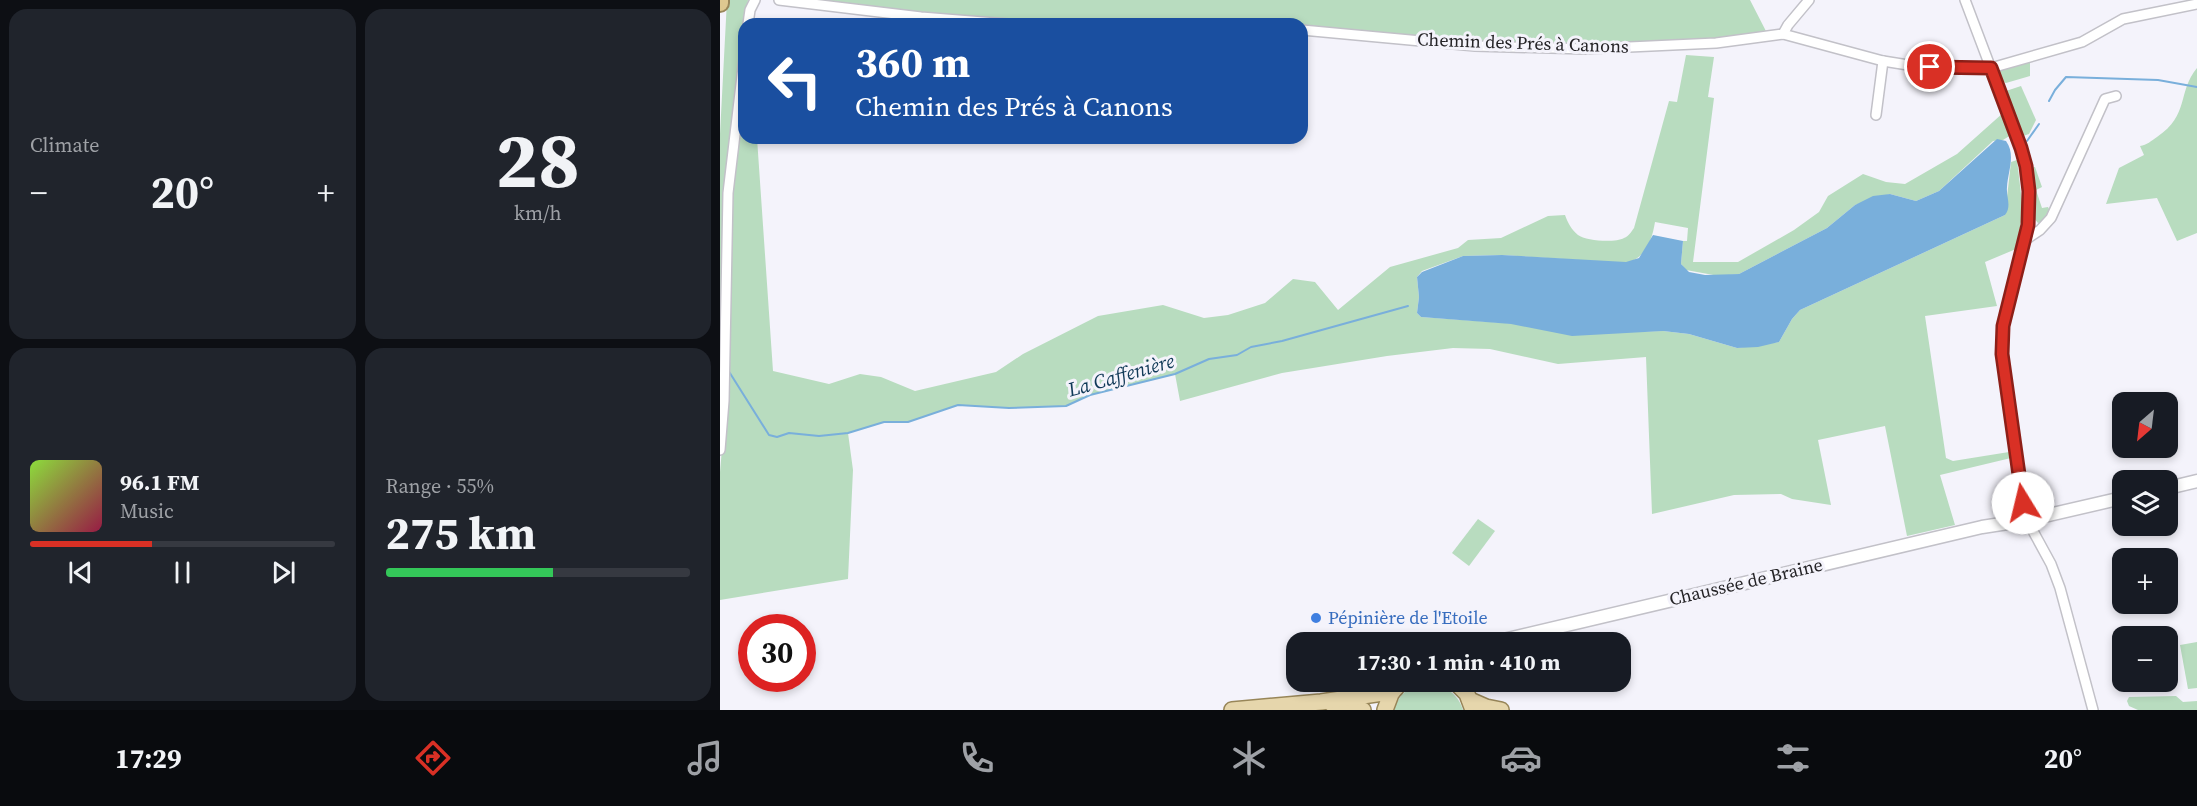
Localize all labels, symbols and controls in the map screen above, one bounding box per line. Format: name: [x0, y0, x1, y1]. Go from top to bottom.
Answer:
street label: Chemin des Prés à Canons: [1417, 26, 1629, 59]
text: 360 m: [855, 33, 970, 91]
pin: [1904, 41, 1955, 92]
icon: left: [756, 42, 834, 120]
icon: arrive: [1913, 50, 1946, 83]
text: Chemin des Prés à Canons: [855, 88, 1173, 125]
text: 28: [495, 106, 580, 213]
text: Climate: [30, 131, 99, 159]
text: 20°: [150, 161, 214, 223]
text: −: [30, 170, 48, 215]
text: +: [317, 170, 334, 215]
text: km/h: [514, 199, 562, 227]
water label: La Caffenière: [1064, 346, 1177, 404]
north arrow: [2112, 392, 2178, 458]
map controls: [2112, 392, 2178, 692]
text: 96.1 FM: [120, 467, 199, 497]
button: layers: [2112, 470, 2178, 536]
position arrow: [1991, 471, 2055, 535]
text: Range · 55%: [386, 472, 494, 500]
text: Music: [120, 497, 174, 525]
text: 275 km: [386, 502, 536, 564]
button: +: [2112, 548, 2178, 614]
street label: Chaussée de Braine: [1667, 552, 1825, 611]
icon: previous: [64, 556, 97, 589]
icon: pause: [166, 556, 199, 589]
icon: next: [267, 556, 300, 589]
place label: Pépinière de l'Etoile: [1328, 605, 1488, 630]
marker: Pépinière de l'Etoile: [1309, 611, 1323, 625]
speed limit sign: 30: [738, 614, 816, 692]
button: −: [2112, 626, 2178, 692]
text: 17:30 · 1 min · 410 m: [1357, 647, 1560, 677]
icon: directions: [412, 737, 454, 779]
icon: music: [684, 737, 726, 779]
icon: phone: [956, 737, 998, 779]
icon: climate: [1228, 737, 1270, 779]
icon: car: [1500, 737, 1542, 779]
icon: filters: [1772, 737, 1814, 779]
text: 17:29: [115, 740, 182, 777]
text: 20°: [2044, 740, 2082, 777]

